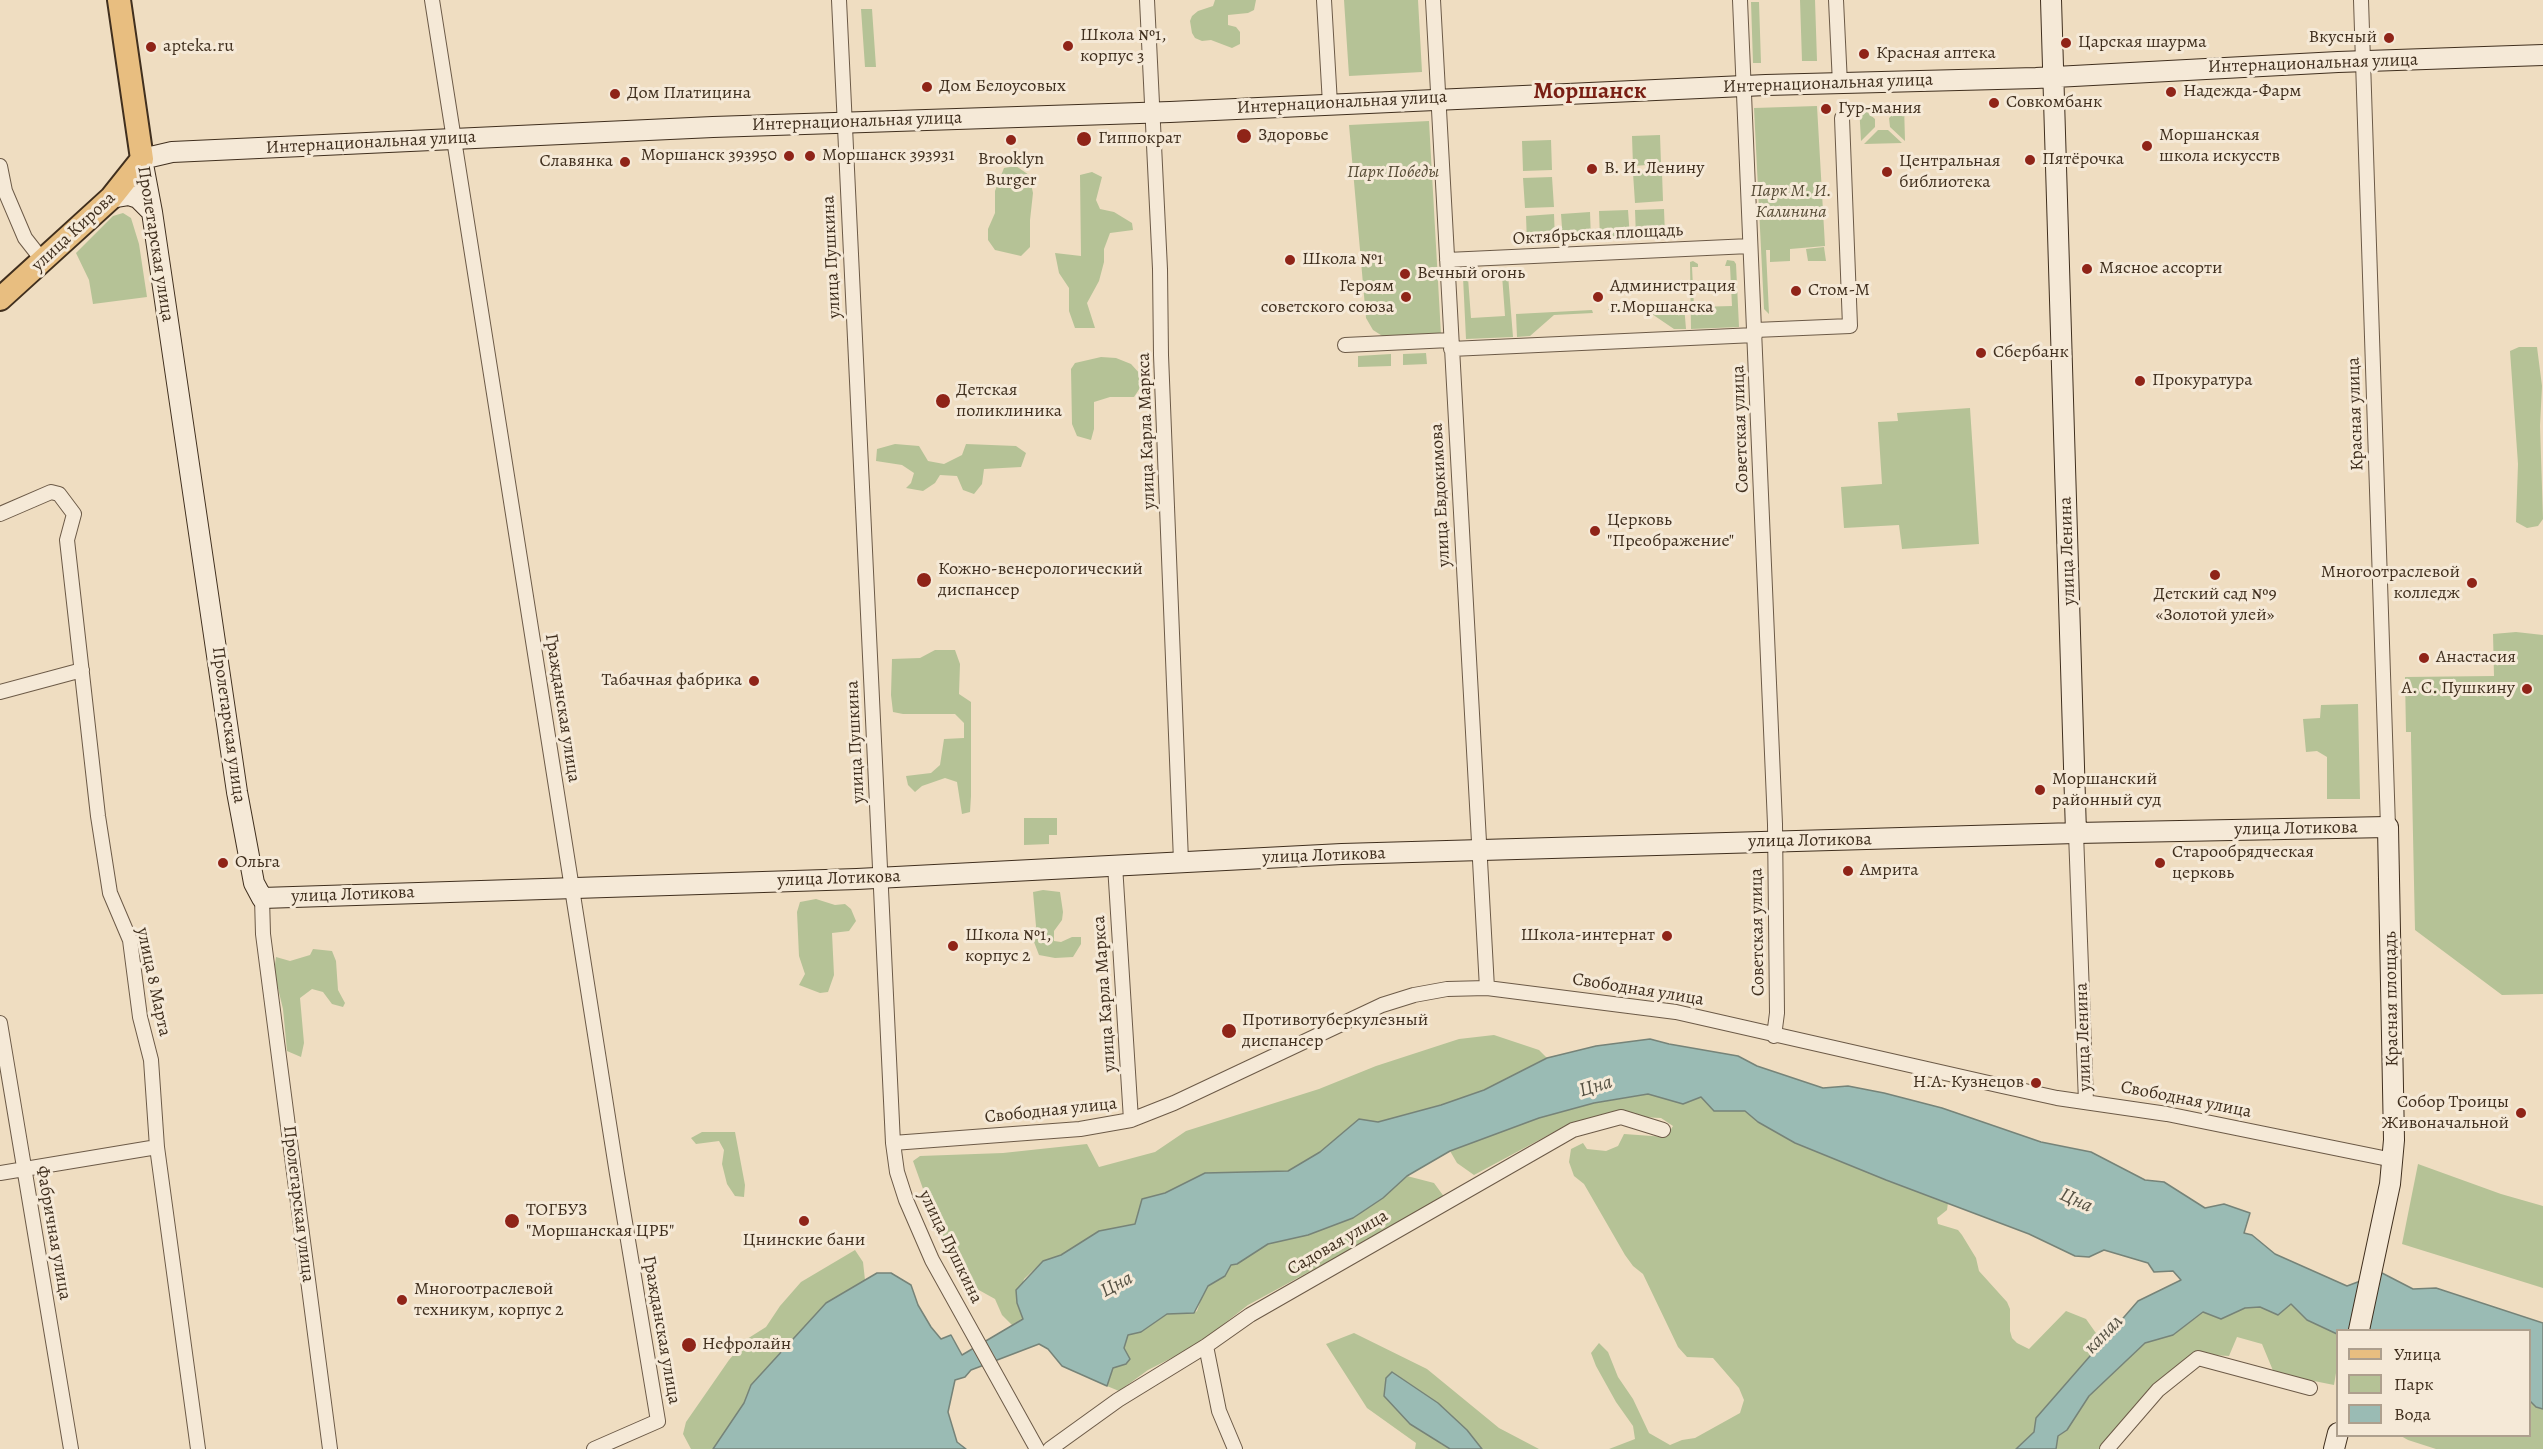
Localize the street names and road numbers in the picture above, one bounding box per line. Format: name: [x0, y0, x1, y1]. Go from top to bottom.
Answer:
street label: Интернациональная улица: [2207, 50, 2419, 78]
street label: Интернациональная улица: [1722, 70, 1934, 98]
street label: Интернациональная улица: [1236, 87, 1448, 119]
street label: Интернациональная улица: [751, 108, 963, 136]
street label: Интернациональная улица: [265, 127, 477, 159]
street label: Пролетарская улица: [132, 165, 178, 323]
street label: улица Кирова: [28, 188, 120, 276]
street label: улица Пушкина: [818, 195, 846, 319]
street label: Октябрьская площадь: [1512, 220, 1684, 250]
street label: улица Карла Маркса: [1133, 352, 1161, 510]
street label: Красная улица: [2343, 357, 2369, 471]
street label: Советская улица: [1728, 365, 1754, 493]
street label: улица Евдокимова: [1426, 423, 1456, 567]
street label: улица Ленина: [2055, 496, 2081, 606]
street label: Гражданская улица: [540, 632, 584, 784]
street label: Пролетарская улица: [206, 645, 250, 805]
street label: улица Пушкина: [842, 680, 870, 804]
street label: улица Лотикова: [2234, 817, 2358, 841]
street label: улица Лотикова: [1748, 829, 1872, 853]
street label: улица Лотикова: [1262, 843, 1386, 869]
street label: улица Лотикова: [777, 866, 901, 892]
street label: Советская улица: [1746, 868, 1770, 996]
street label: улица Лотикова: [291, 882, 415, 908]
street label: улица Карла Маркса: [1089, 915, 1121, 1073]
street label: улица 8 Марта: [131, 925, 175, 1039]
street label: Красная площадь: [2380, 931, 2404, 1067]
street label: Свободная улица: [1571, 969, 1705, 1011]
street label: улица Ленина: [2071, 982, 2097, 1092]
street label: Свободная улица: [2119, 1077, 2253, 1123]
street label: Свободная улица: [984, 1093, 1118, 1129]
street label: Пролетарская улица: [278, 1124, 318, 1284]
street label: Фабричная улица: [31, 1164, 75, 1302]
street label: улица Пушкина: [913, 1187, 987, 1307]
street label: Садовая улица: [1284, 1206, 1392, 1280]
street label: Гражданская улица: [637, 1254, 685, 1406]

